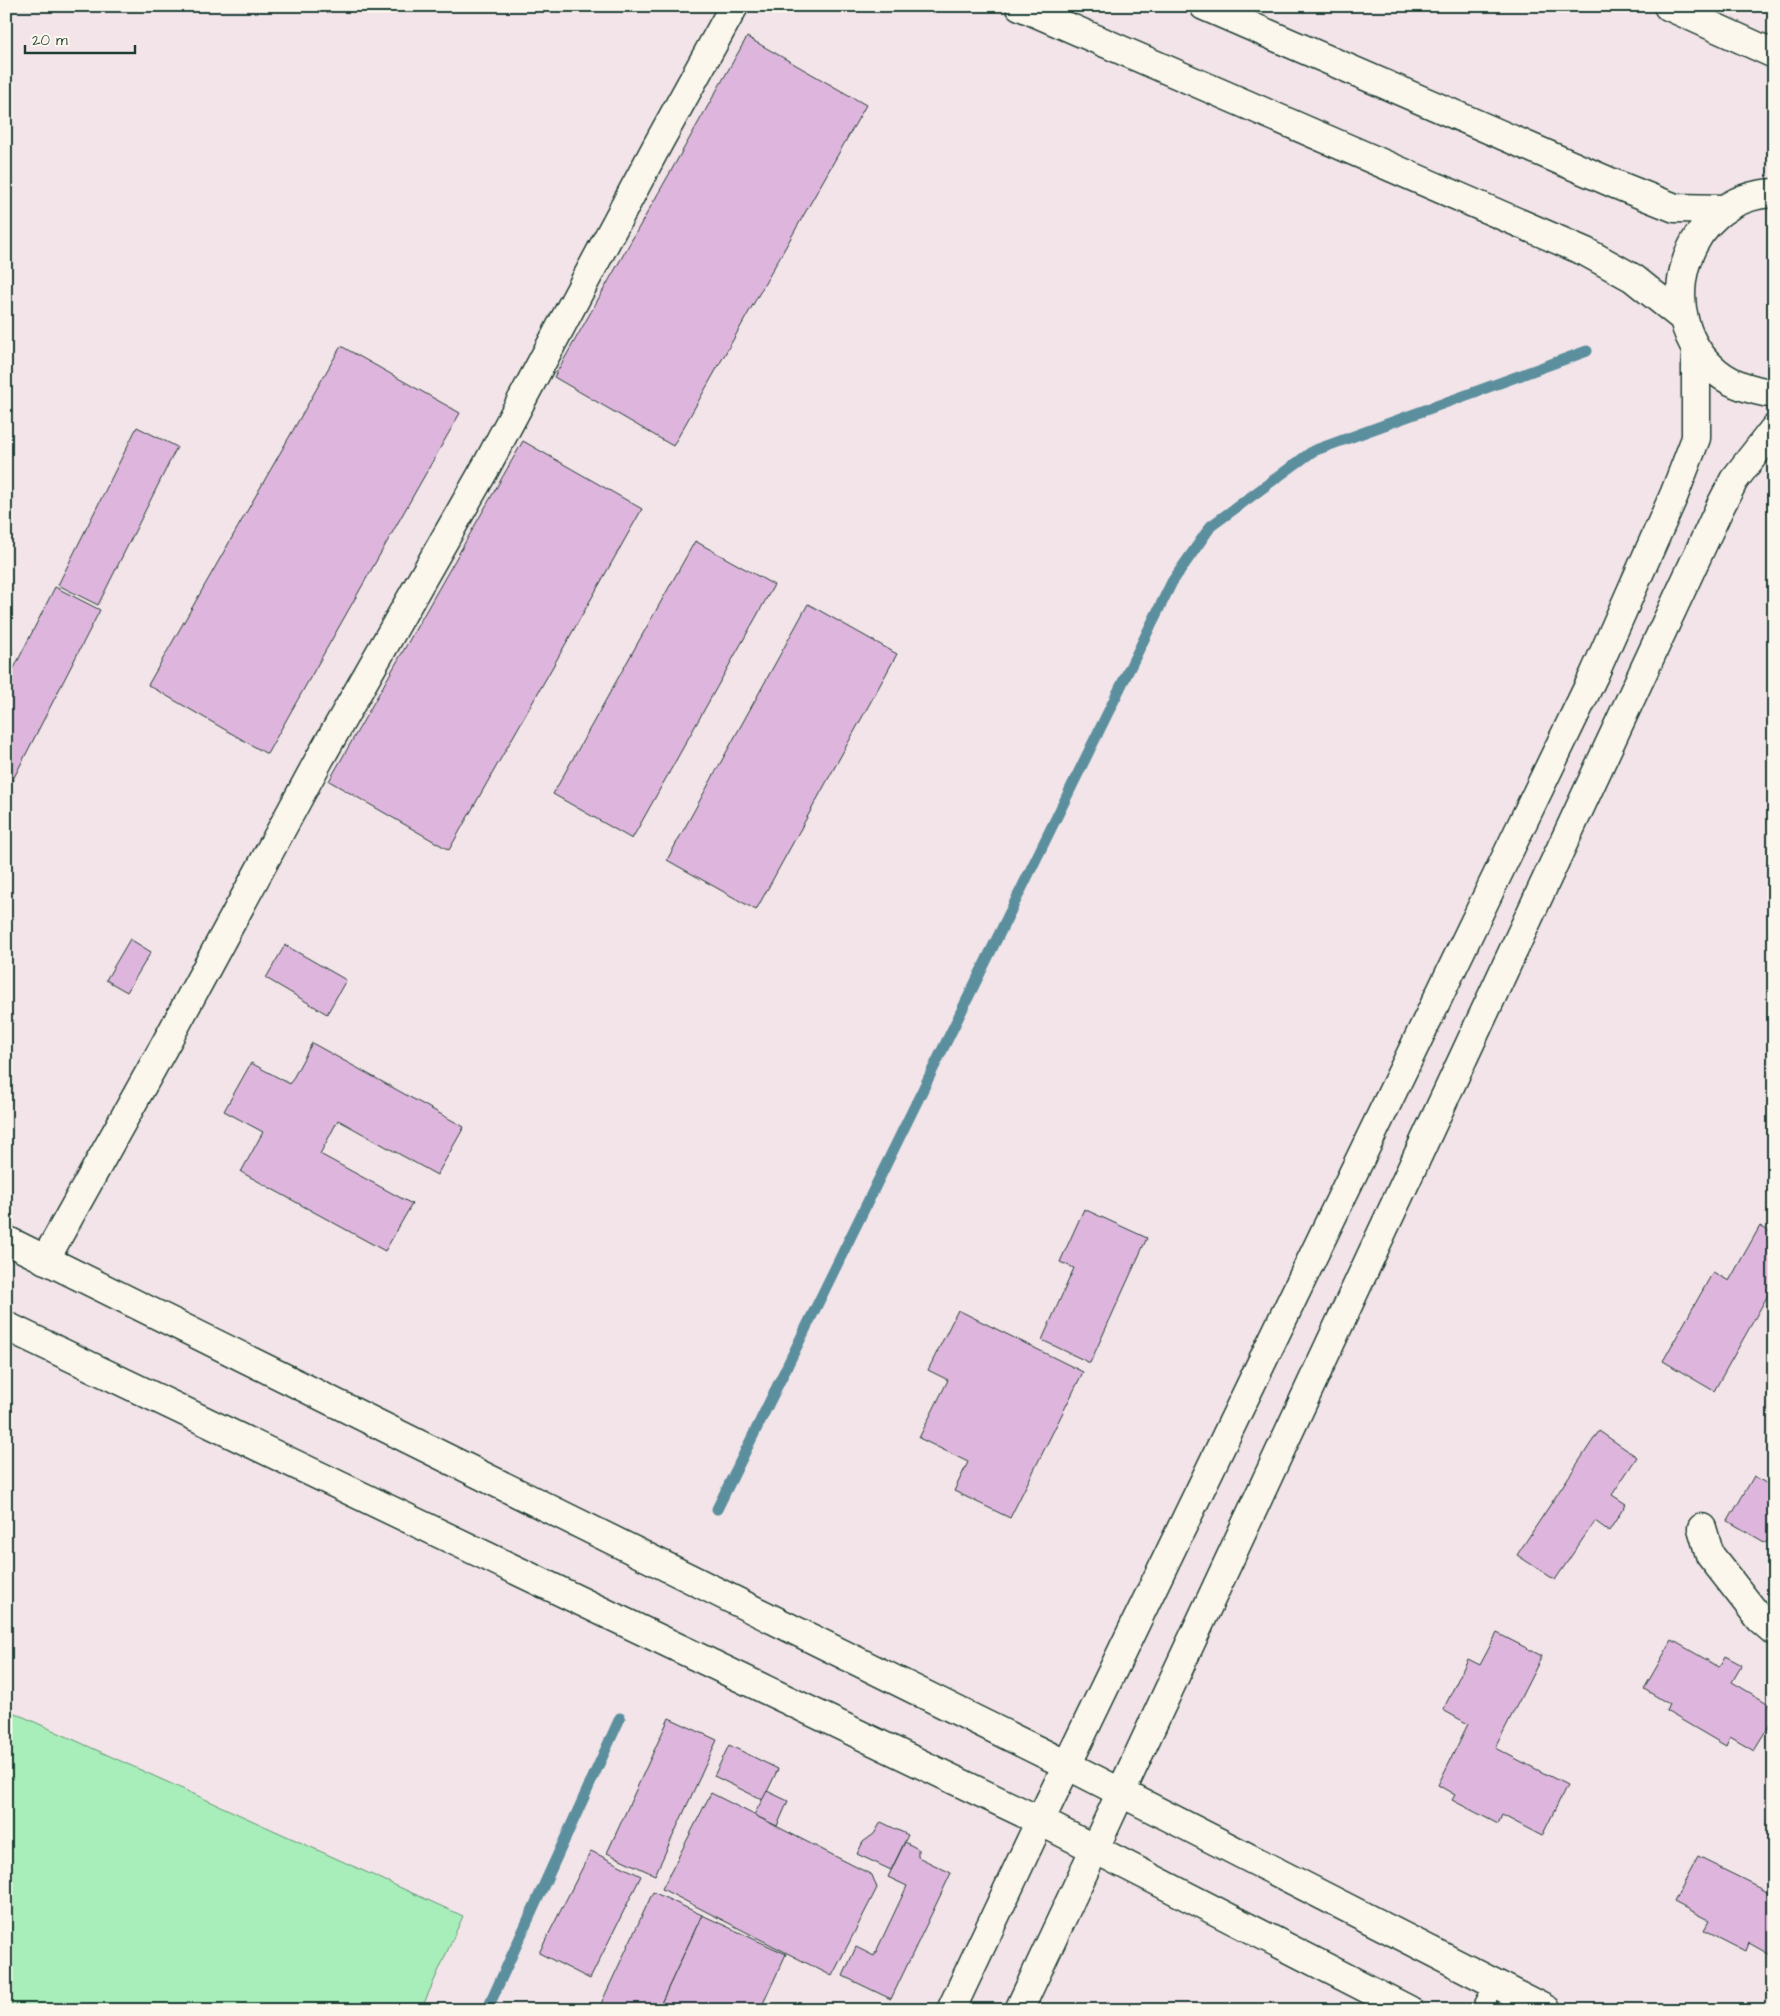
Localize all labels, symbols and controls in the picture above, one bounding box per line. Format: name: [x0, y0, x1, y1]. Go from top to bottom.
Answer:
scale bar: [25, 22, 135, 54]
text: 20 m: [32, 30, 68, 51]

